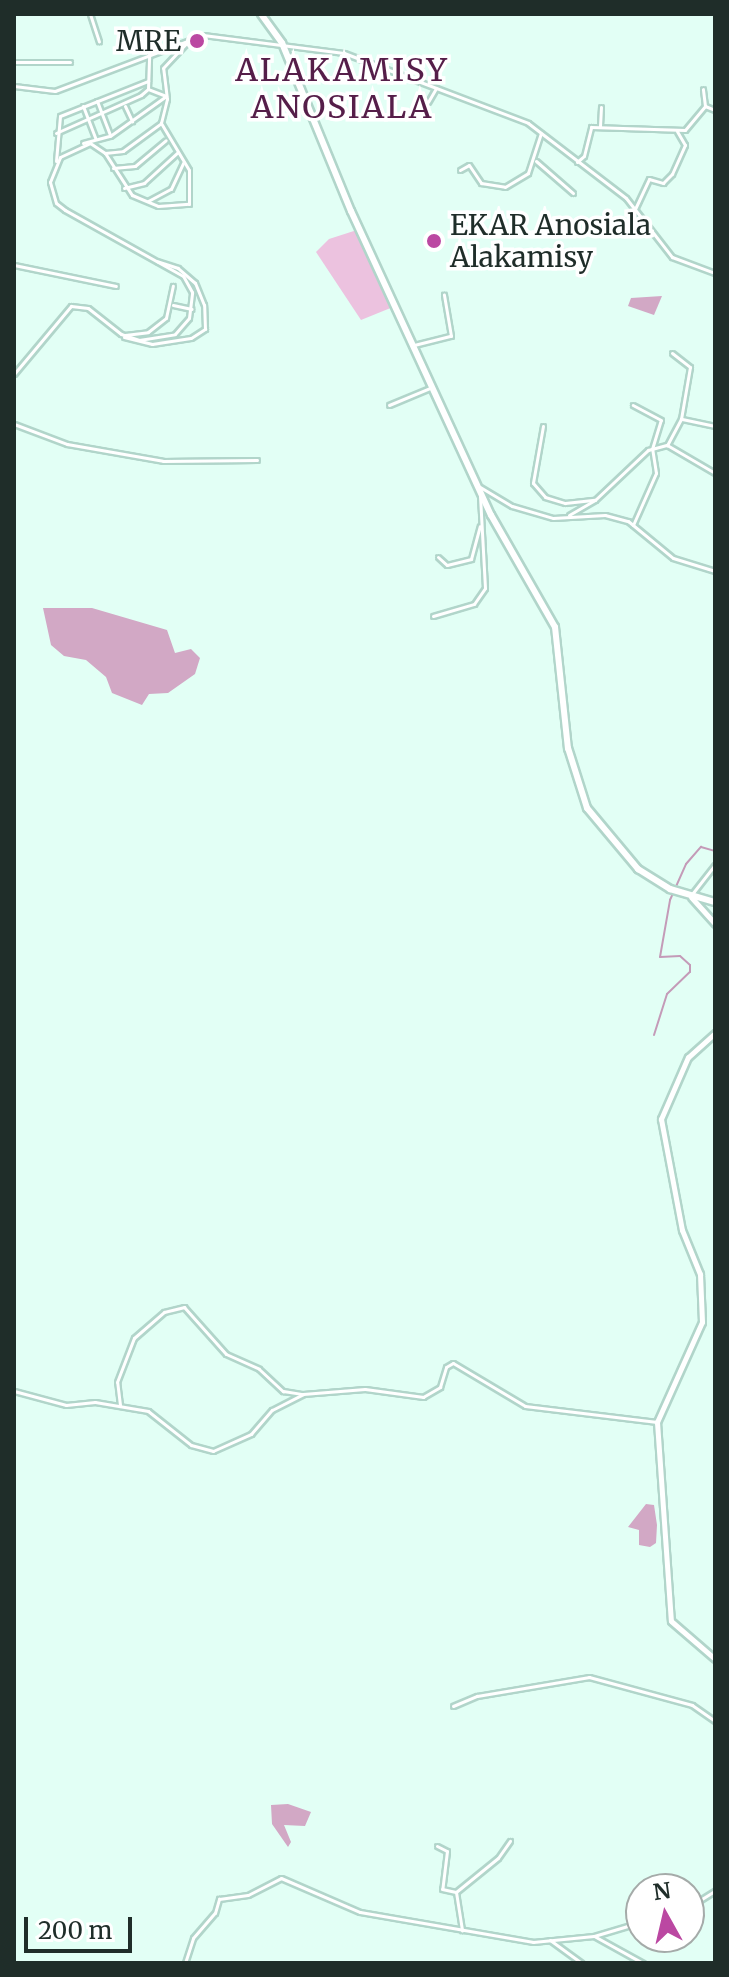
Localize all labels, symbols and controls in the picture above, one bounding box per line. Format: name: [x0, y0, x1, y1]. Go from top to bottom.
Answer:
place label: MRE: [116, 24, 181, 58]
marker: MRE: [188, 32, 206, 50]
district label: ALAKAMISY ANOSIALA: [235, 52, 449, 127]
place label: EKAR Anosiala Alakamisy: [450, 208, 651, 274]
marker: EKAR Anosiala Alakamisy: [425, 232, 443, 250]
north arrow: [625, 1873, 705, 1953]
text: N: [651, 1876, 672, 1906]
scale bar: [28, 1901, 136, 1951]
text: 200 m: [38, 1915, 112, 1946]

